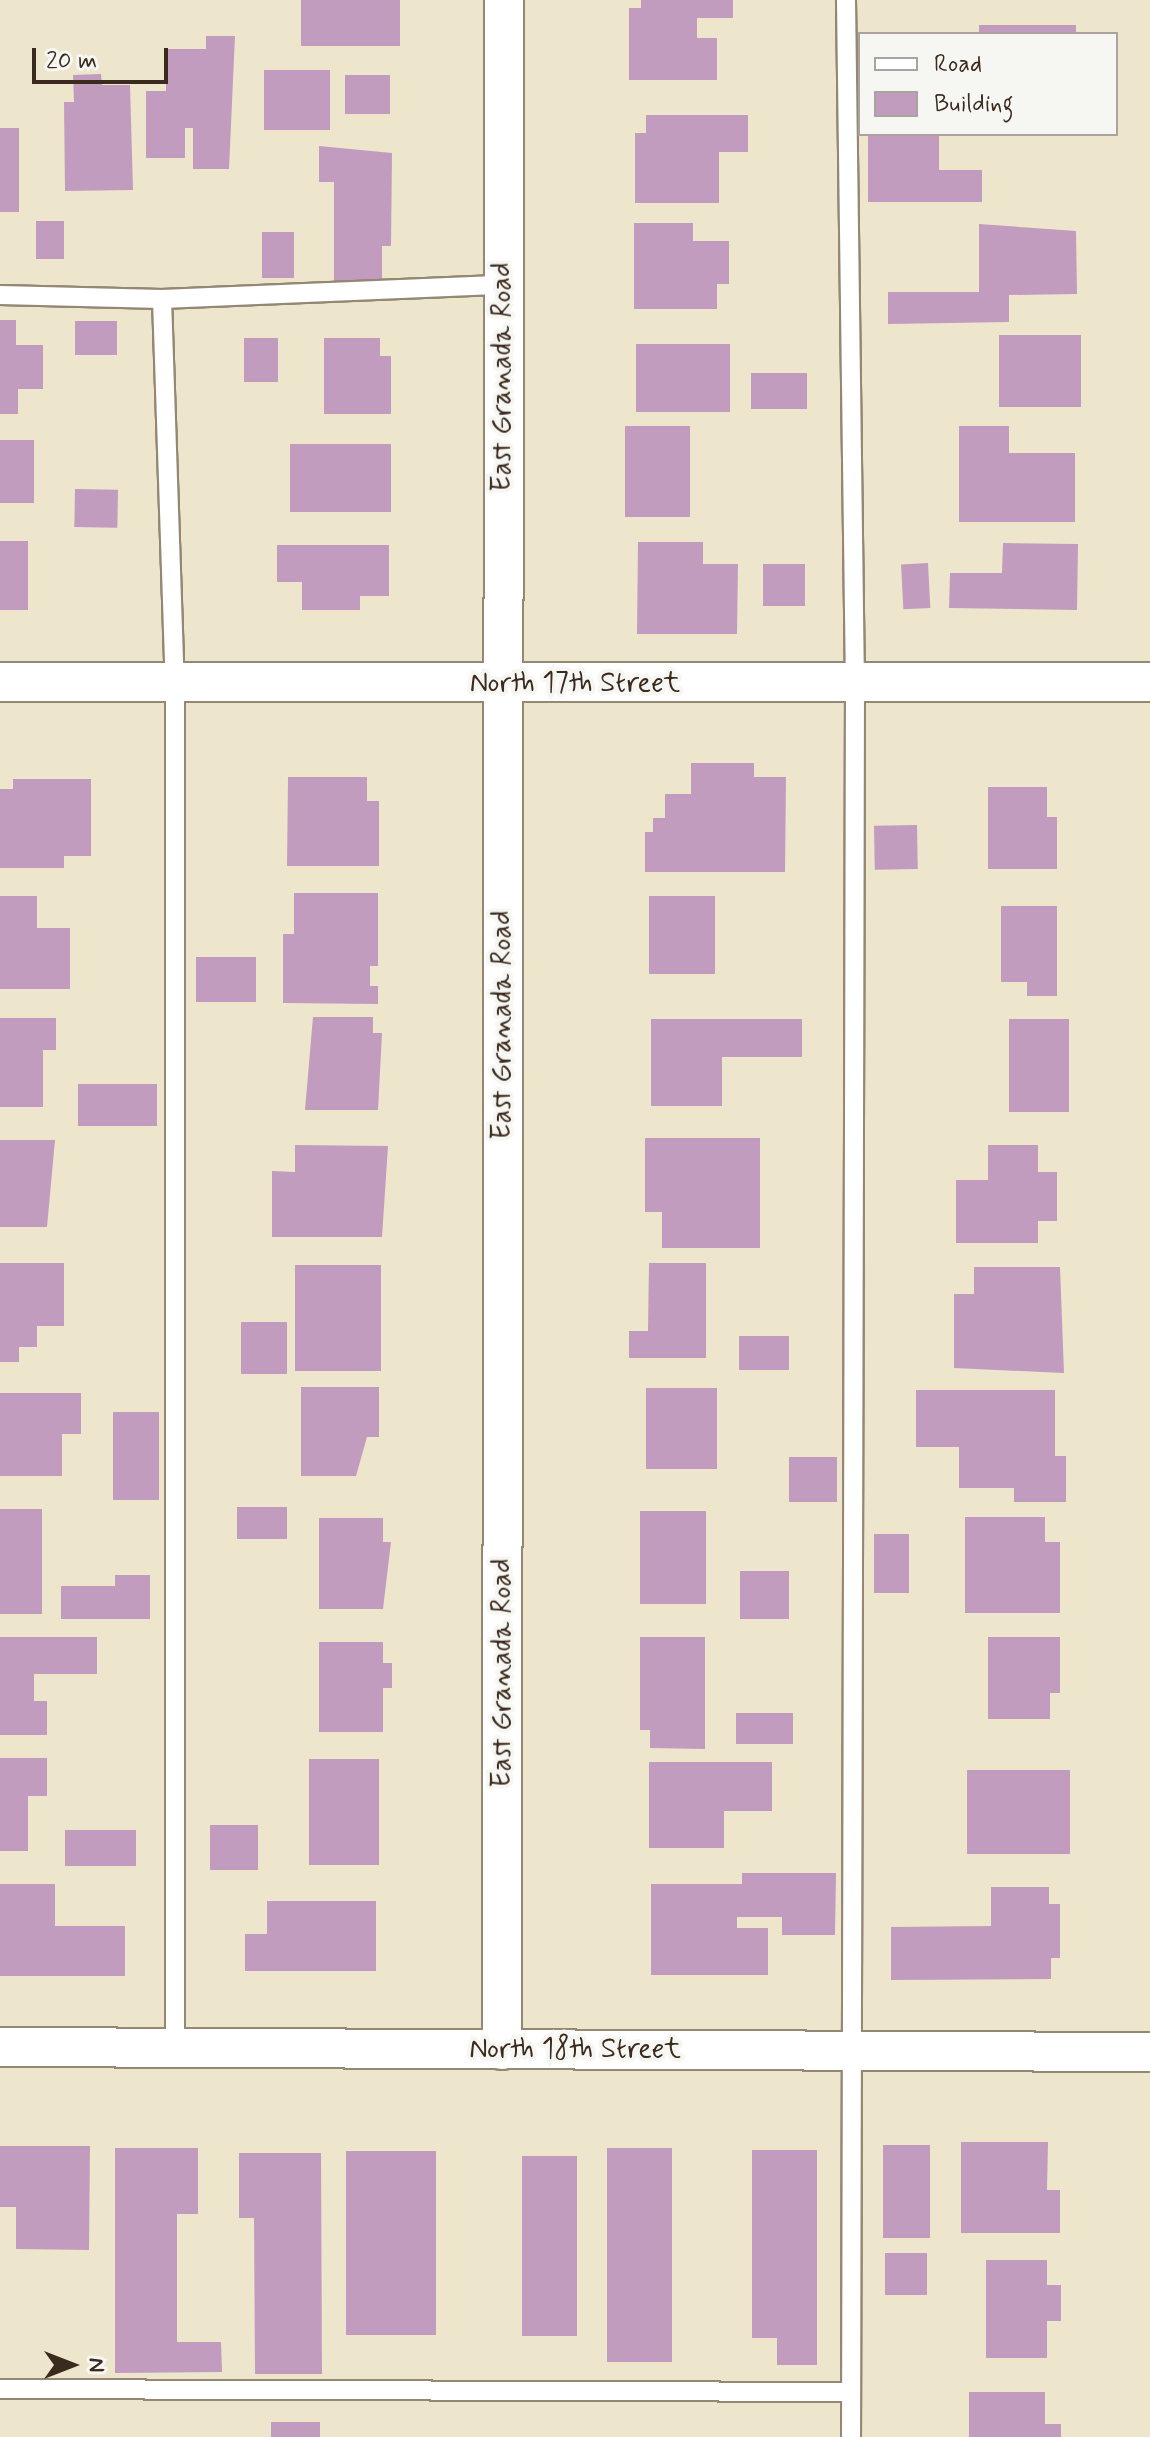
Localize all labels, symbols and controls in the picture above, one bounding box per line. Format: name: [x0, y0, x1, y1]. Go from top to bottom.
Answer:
scale bar: [36, 32, 172, 82]
legend: [858, 32, 1118, 136]
text: 20 m: [46, 46, 97, 77]
text: Road: [934, 49, 982, 80]
text: Building: [934, 89, 1014, 120]
street label: East Granada Road: [486, 262, 520, 492]
street label: North 17th Street: [470, 667, 680, 701]
street label: East Granada Road: [486, 910, 520, 1140]
street label: East Granada Road: [486, 1558, 520, 1788]
street label: North 18th Street: [469, 2033, 681, 2067]
north arrow: [32, 2325, 112, 2405]
text: N: [82, 2358, 110, 2372]

